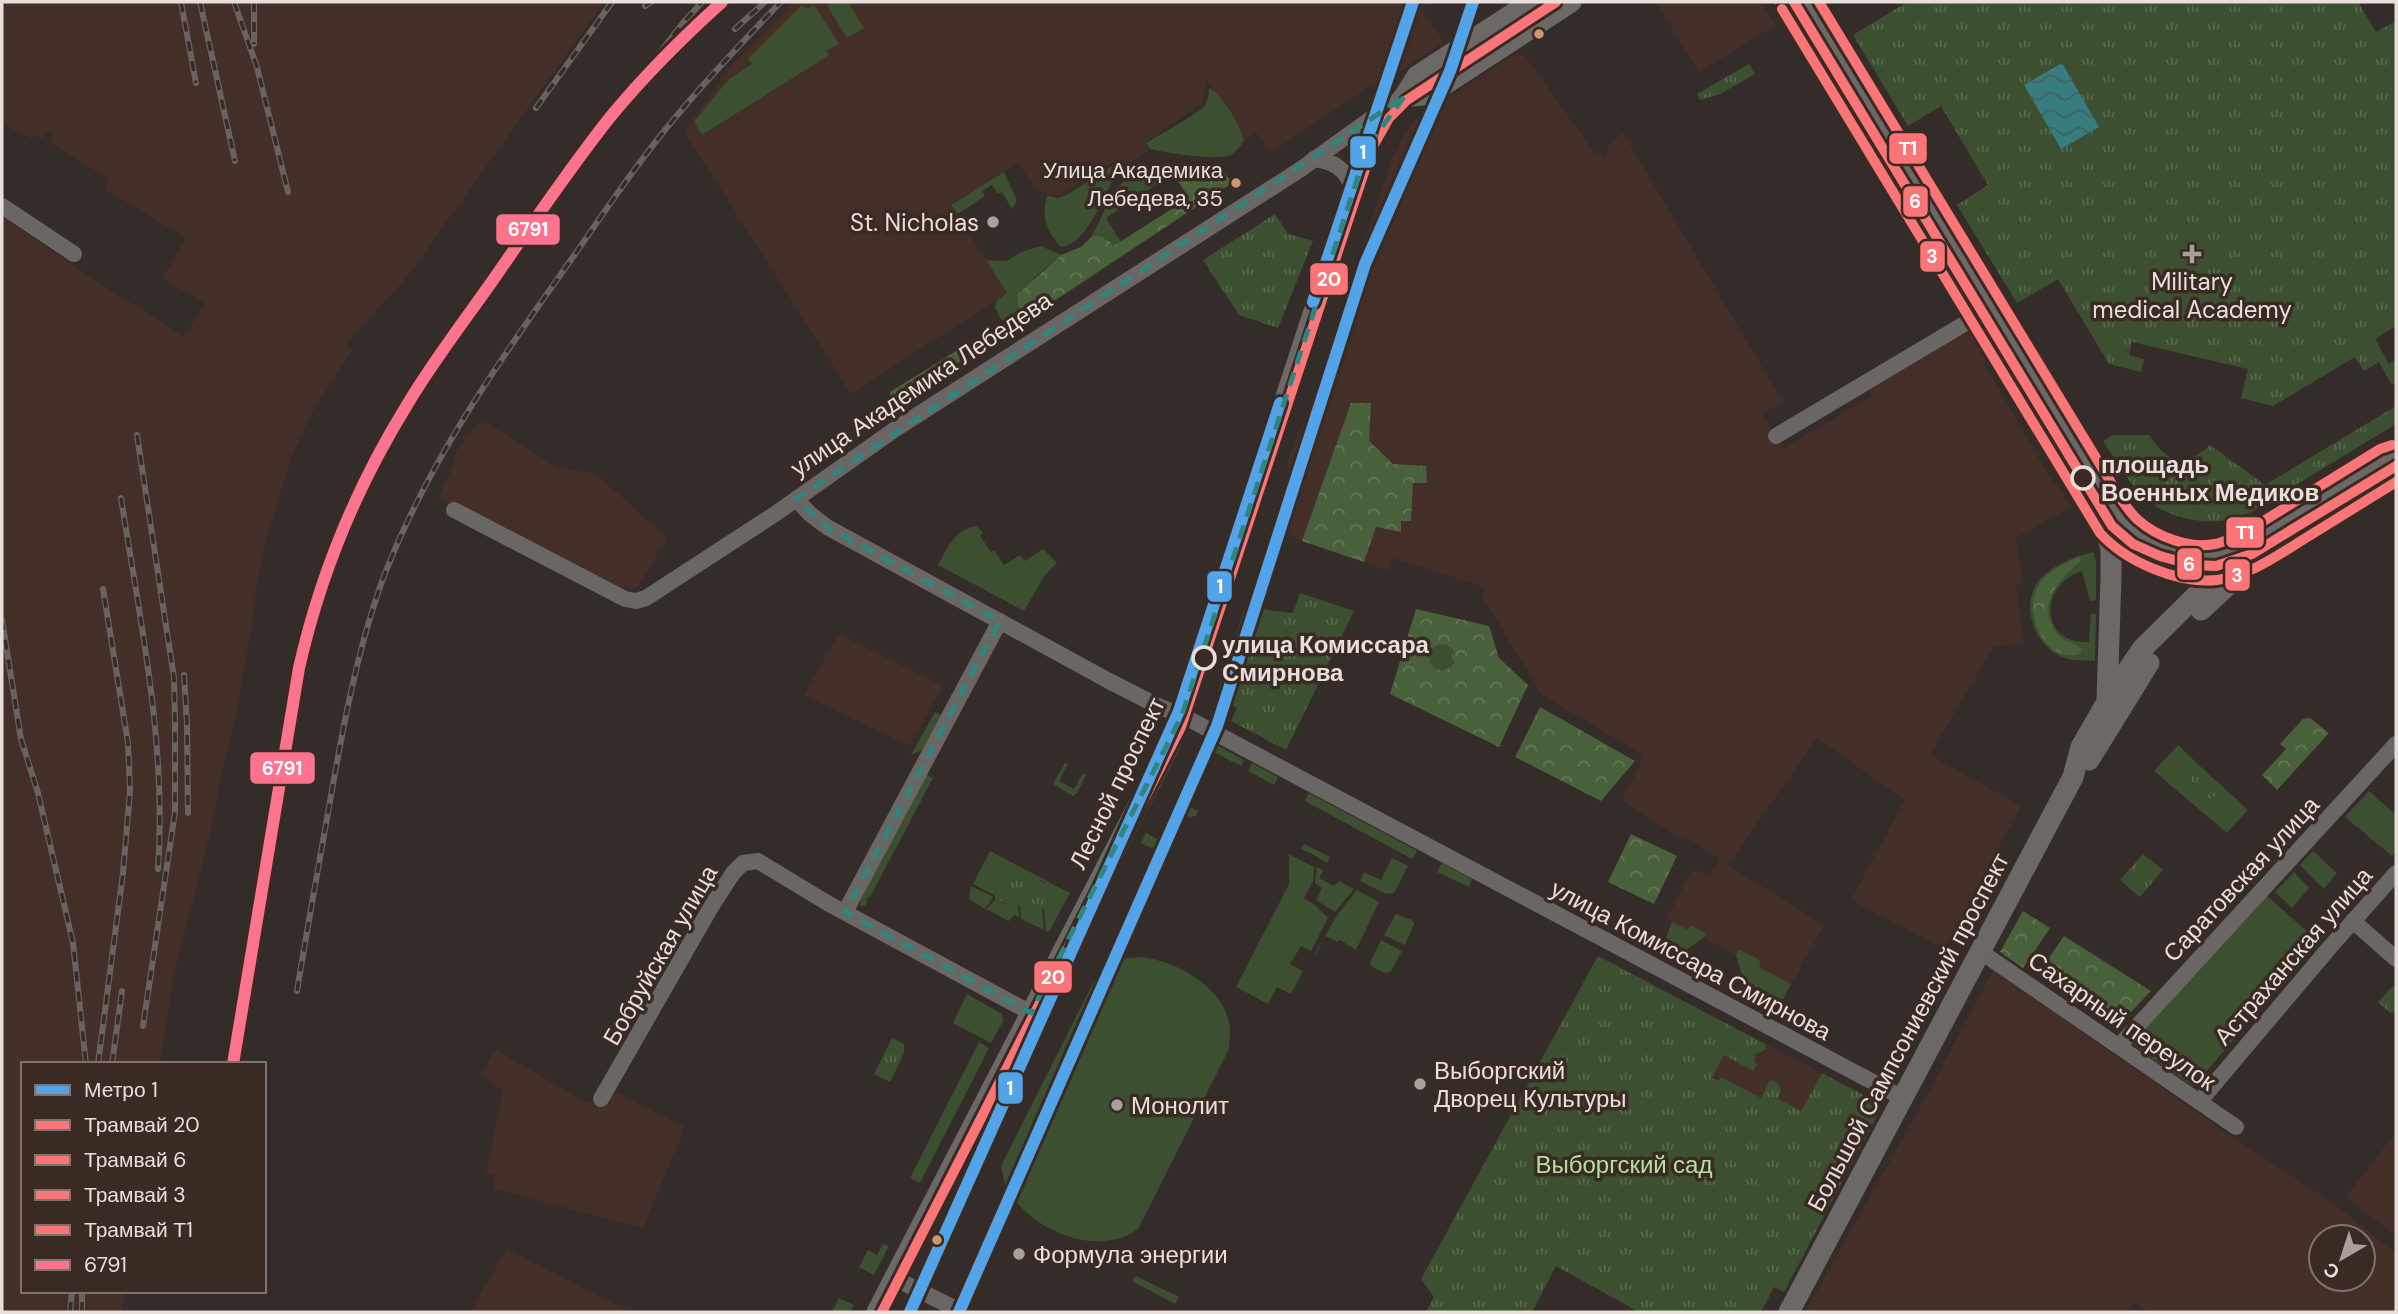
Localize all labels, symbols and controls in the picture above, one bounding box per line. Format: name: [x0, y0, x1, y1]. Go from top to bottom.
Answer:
unlabelled marker: [1532, 27, 1546, 41]
line badge: Т1: [1888, 132, 1928, 165]
line badge: 1: [1349, 135, 1377, 169]
text: Т1: [1899, 136, 1917, 161]
text: 1: [1360, 140, 1366, 165]
place label: Улица Академика Лебедева, 35: [1043, 156, 1224, 213]
marker: Улица Академика Лебедева, 35: [1229, 176, 1243, 190]
line badge: 6: [1902, 185, 1929, 218]
text: 6: [1909, 189, 1921, 214]
place label: St. Nicholas: [850, 207, 979, 238]
line badge: 6791: [495, 213, 561, 246]
marker: St. Nicholas: [985, 214, 1001, 230]
text: 6791: [508, 217, 548, 242]
line badge: 3: [1919, 240, 1946, 273]
text: 3: [1926, 244, 1938, 269]
marker: Military medical Academy: [2182, 244, 2202, 264]
line badge: 20: [1309, 262, 1349, 296]
place label: Military medical Academy: [2092, 266, 2292, 325]
text: 20: [1317, 267, 1341, 292]
street label: улица Академика Лебедева: [784, 284, 1058, 483]
place label: площадь Военных Медиков: [2101, 449, 2319, 508]
marker: площадь Военных Медиков: [2071, 466, 2095, 490]
line badge: Т1: [2225, 516, 2265, 549]
text: Т1: [2236, 520, 2254, 545]
line badge: 6: [2176, 547, 2203, 581]
text: 6: [2183, 552, 2195, 577]
line badge: 3: [2224, 558, 2251, 592]
text: 3: [2231, 563, 2243, 588]
line badge: 1: [1206, 570, 1233, 603]
text: 1: [1217, 574, 1223, 599]
place label: улица Комиссара Смирнова: [1222, 629, 1430, 688]
marker: улица Комиссара Смирнова: [1192, 646, 1216, 670]
street label: Лесной проспект: [1062, 692, 1172, 874]
line badge: 6791: [249, 751, 316, 785]
text: 6791: [262, 756, 302, 781]
street label: Саратовская улица: [2156, 789, 2326, 968]
street label: Большой Сампсониевский проспект: [1800, 847, 2016, 1217]
street label: Бобруйская улица: [596, 859, 725, 1051]
street label: Астраханская улица: [2207, 860, 2379, 1051]
street label: улица Комиссара Смирнова: [1546, 873, 1837, 1047]
street label: Сахарный переулок: [2022, 945, 2222, 1098]
line badge: 20: [1033, 960, 1073, 994]
text: 20: [1041, 965, 1065, 990]
place label: Выборгский Дворец Культуры: [1434, 1055, 1627, 1114]
legend: [21, 1062, 266, 1293]
line badge: 1: [997, 1071, 1024, 1105]
text: Метро 1: [84, 1076, 158, 1104]
text: 1: [1007, 1076, 1013, 1101]
marker: Выборгский Дворец Культуры: [1412, 1076, 1428, 1092]
place label: Монолит: [1131, 1090, 1229, 1121]
marker: Монолит: [1109, 1097, 1125, 1113]
text: Трамвай 20: [84, 1111, 200, 1139]
text: Трамвай 6: [84, 1146, 187, 1174]
park label: Выборгский сад: [1536, 1149, 1712, 1180]
text: Трамвай 3: [84, 1181, 186, 1209]
text: Трамвай Т1: [84, 1216, 193, 1244]
north arrow: [2307, 1223, 2377, 1293]
unlabelled marker: [930, 1233, 944, 1247]
place label: Формула энергии: [1033, 1239, 1228, 1270]
marker: Формула энергии: [1011, 1246, 1027, 1262]
text: 6791: [84, 1251, 127, 1279]
text: С: [2318, 1257, 2345, 1285]

